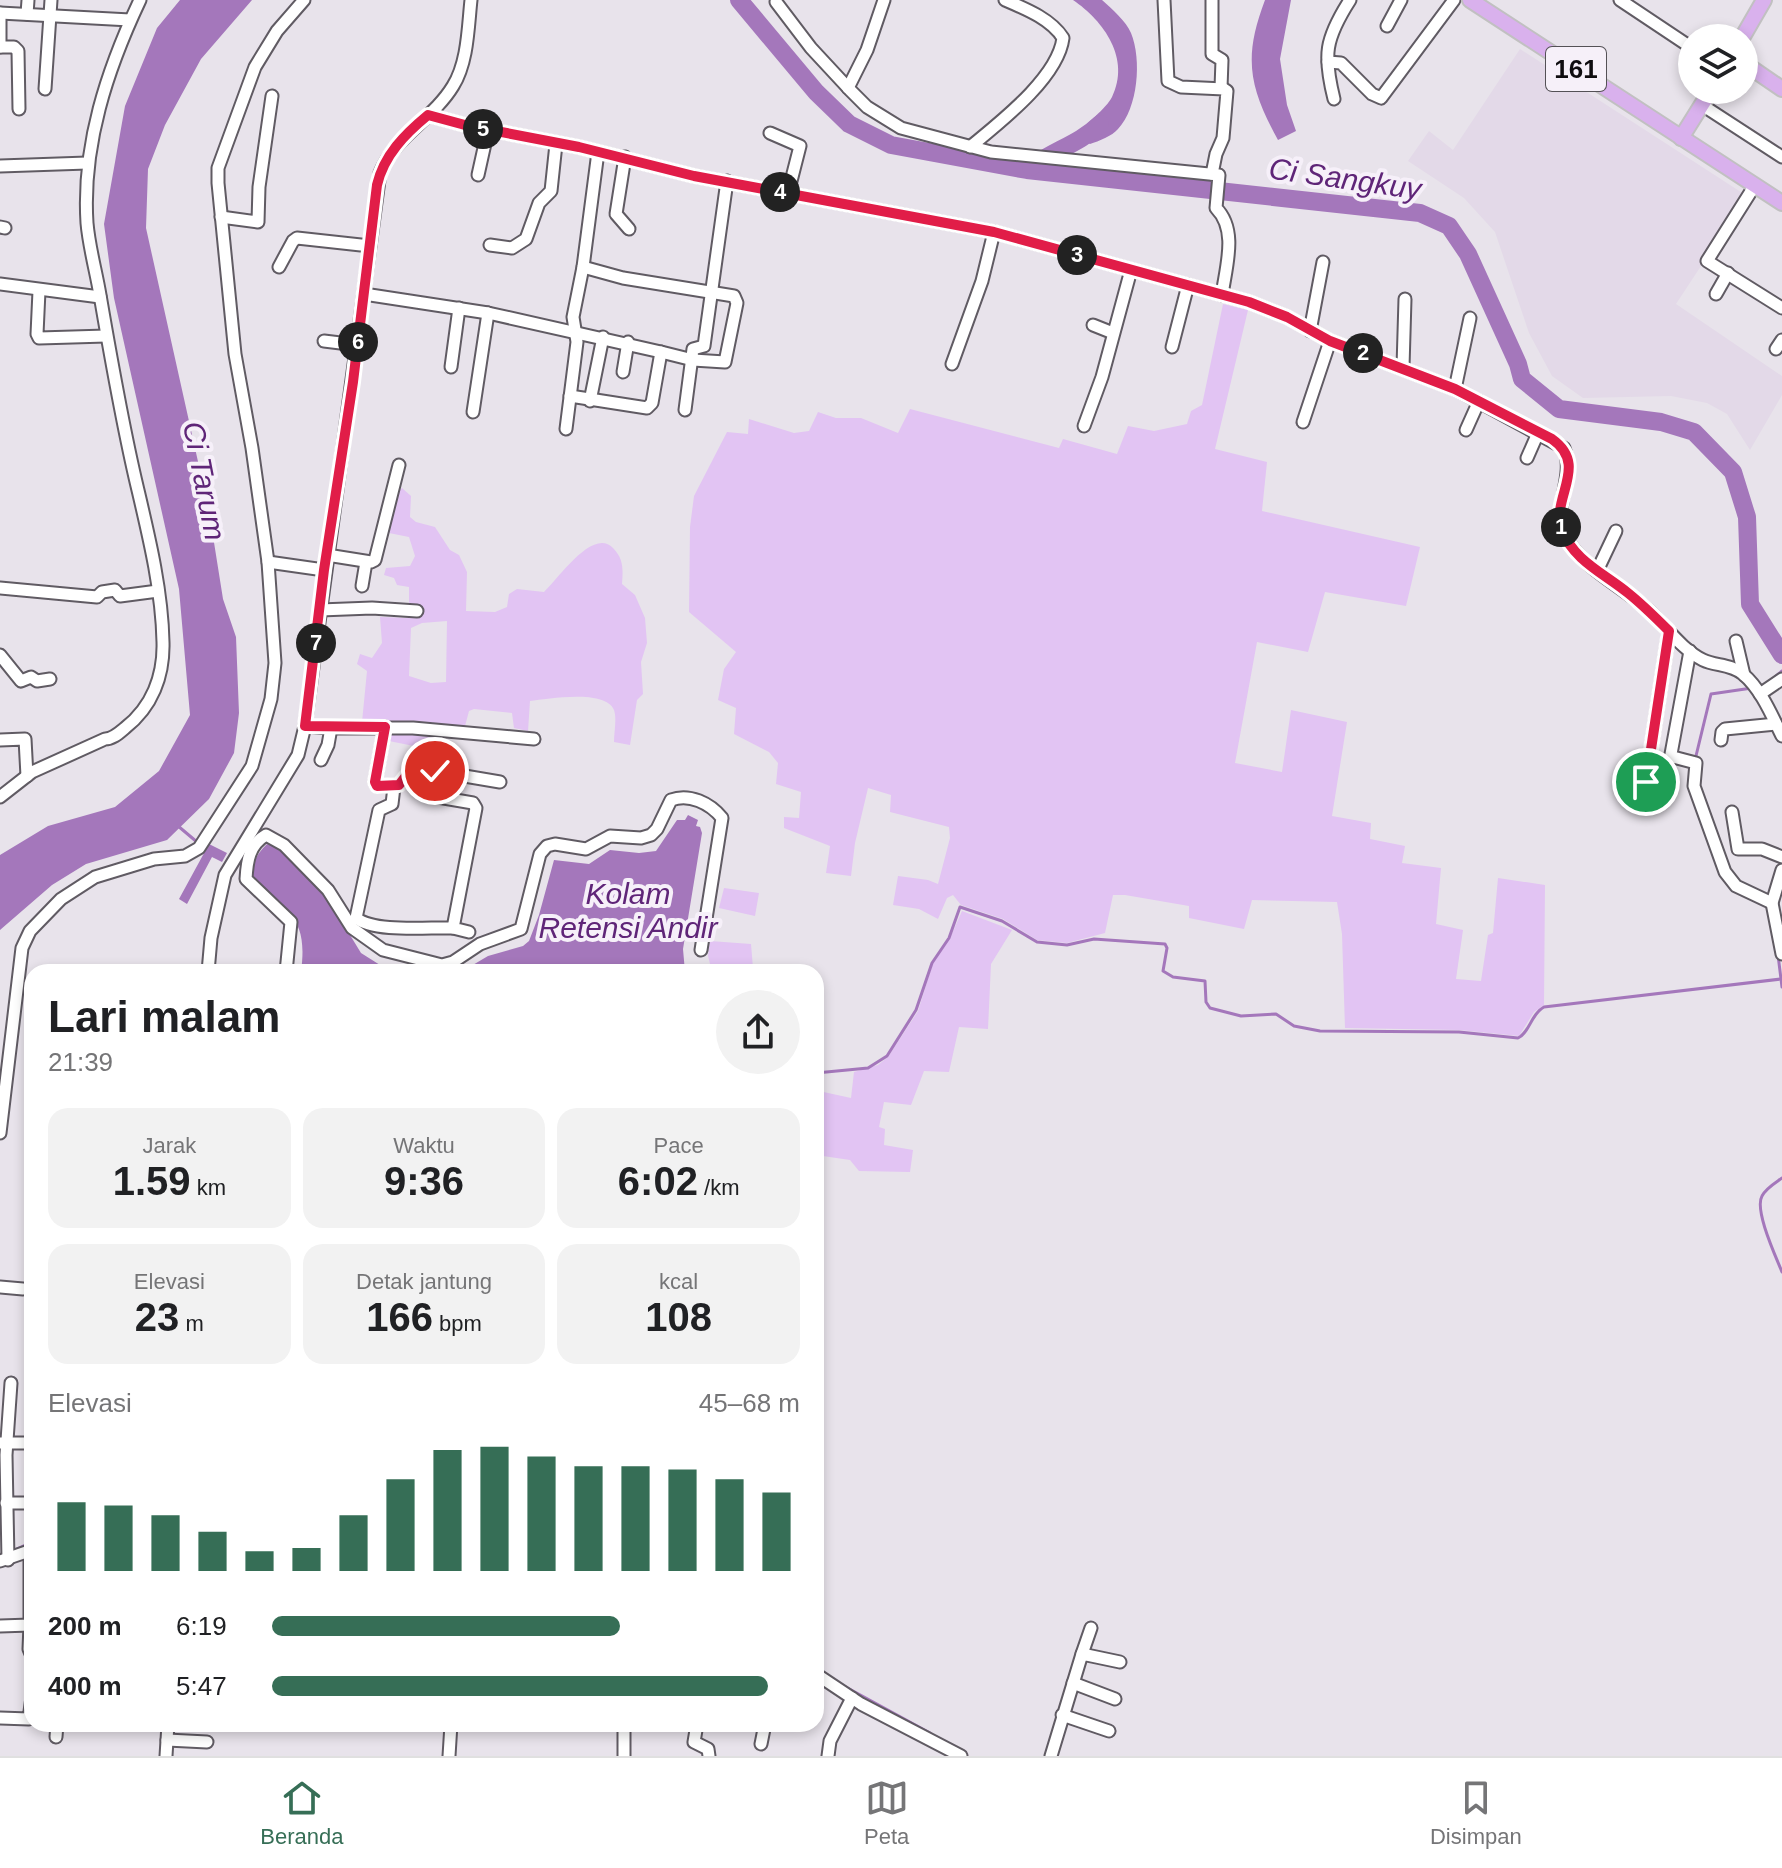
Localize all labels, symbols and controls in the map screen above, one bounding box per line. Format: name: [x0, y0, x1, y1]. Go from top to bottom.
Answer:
map controls: [1678, 24, 1758, 104]
button: layers: [1678, 24, 1758, 104]
road number: 161: [1546, 47, 1606, 91]
pin: 5: [463, 109, 503, 149]
text: 5: [477, 116, 489, 141]
water label: Ci Sangkuy: [1267, 151, 1425, 206]
pin: 4: [760, 172, 800, 212]
text: 4: [774, 179, 786, 204]
pin: 3: [1057, 235, 1097, 275]
text: 3: [1071, 242, 1083, 267]
pin: 6: [338, 322, 378, 362]
text: 6: [352, 329, 364, 354]
pin: 2: [1343, 333, 1383, 373]
text: 2: [1357, 340, 1369, 365]
water label: Ci Tarum: [177, 419, 232, 543]
pin: 1: [1541, 507, 1581, 547]
text: 1: [1555, 514, 1567, 539]
pin: 7: [296, 623, 336, 663]
text: 7: [310, 630, 322, 655]
pin: [401, 737, 469, 805]
pin: [1612, 748, 1680, 816]
icon: check: [413, 749, 457, 793]
icon: arrive: [1624, 760, 1668, 804]
water label: Kolam Retensi Andir: [539, 877, 718, 944]
button: share: [716, 990, 800, 1074]
text: Lari malam: [48, 992, 280, 1041]
text: 21:39: [48, 1047, 113, 1077]
text: Jarak: [142, 1133, 196, 1158]
text: Waktu: [393, 1133, 455, 1158]
text: Pace: [654, 1133, 704, 1158]
text: 1.59: [113, 1159, 191, 1203]
text: 9:36: [384, 1159, 464, 1203]
text: 6:02: [618, 1159, 698, 1203]
text: km: [191, 1175, 226, 1200]
text: /km: [698, 1175, 739, 1200]
text: Elevasi: [134, 1269, 205, 1294]
text: Detak jantung: [356, 1269, 492, 1294]
text: kcal: [659, 1269, 698, 1294]
text: 23: [135, 1295, 179, 1339]
text: 166: [366, 1295, 433, 1339]
text: 108: [645, 1295, 712, 1339]
text: m: [179, 1311, 204, 1336]
text: bpm: [433, 1311, 482, 1336]
text: Elevasi: [48, 1388, 132, 1418]
text: 45–68 m: [699, 1388, 800, 1418]
text: 200 m: [48, 1611, 122, 1641]
text: 6:19: [176, 1611, 227, 1641]
text: 400 m: [48, 1671, 122, 1701]
text: 5:47: [176, 1671, 227, 1701]
tab: Beranda: [260, 1776, 343, 1850]
tab: Peta: [864, 1776, 909, 1850]
tab: Disimpan: [1430, 1776, 1522, 1850]

